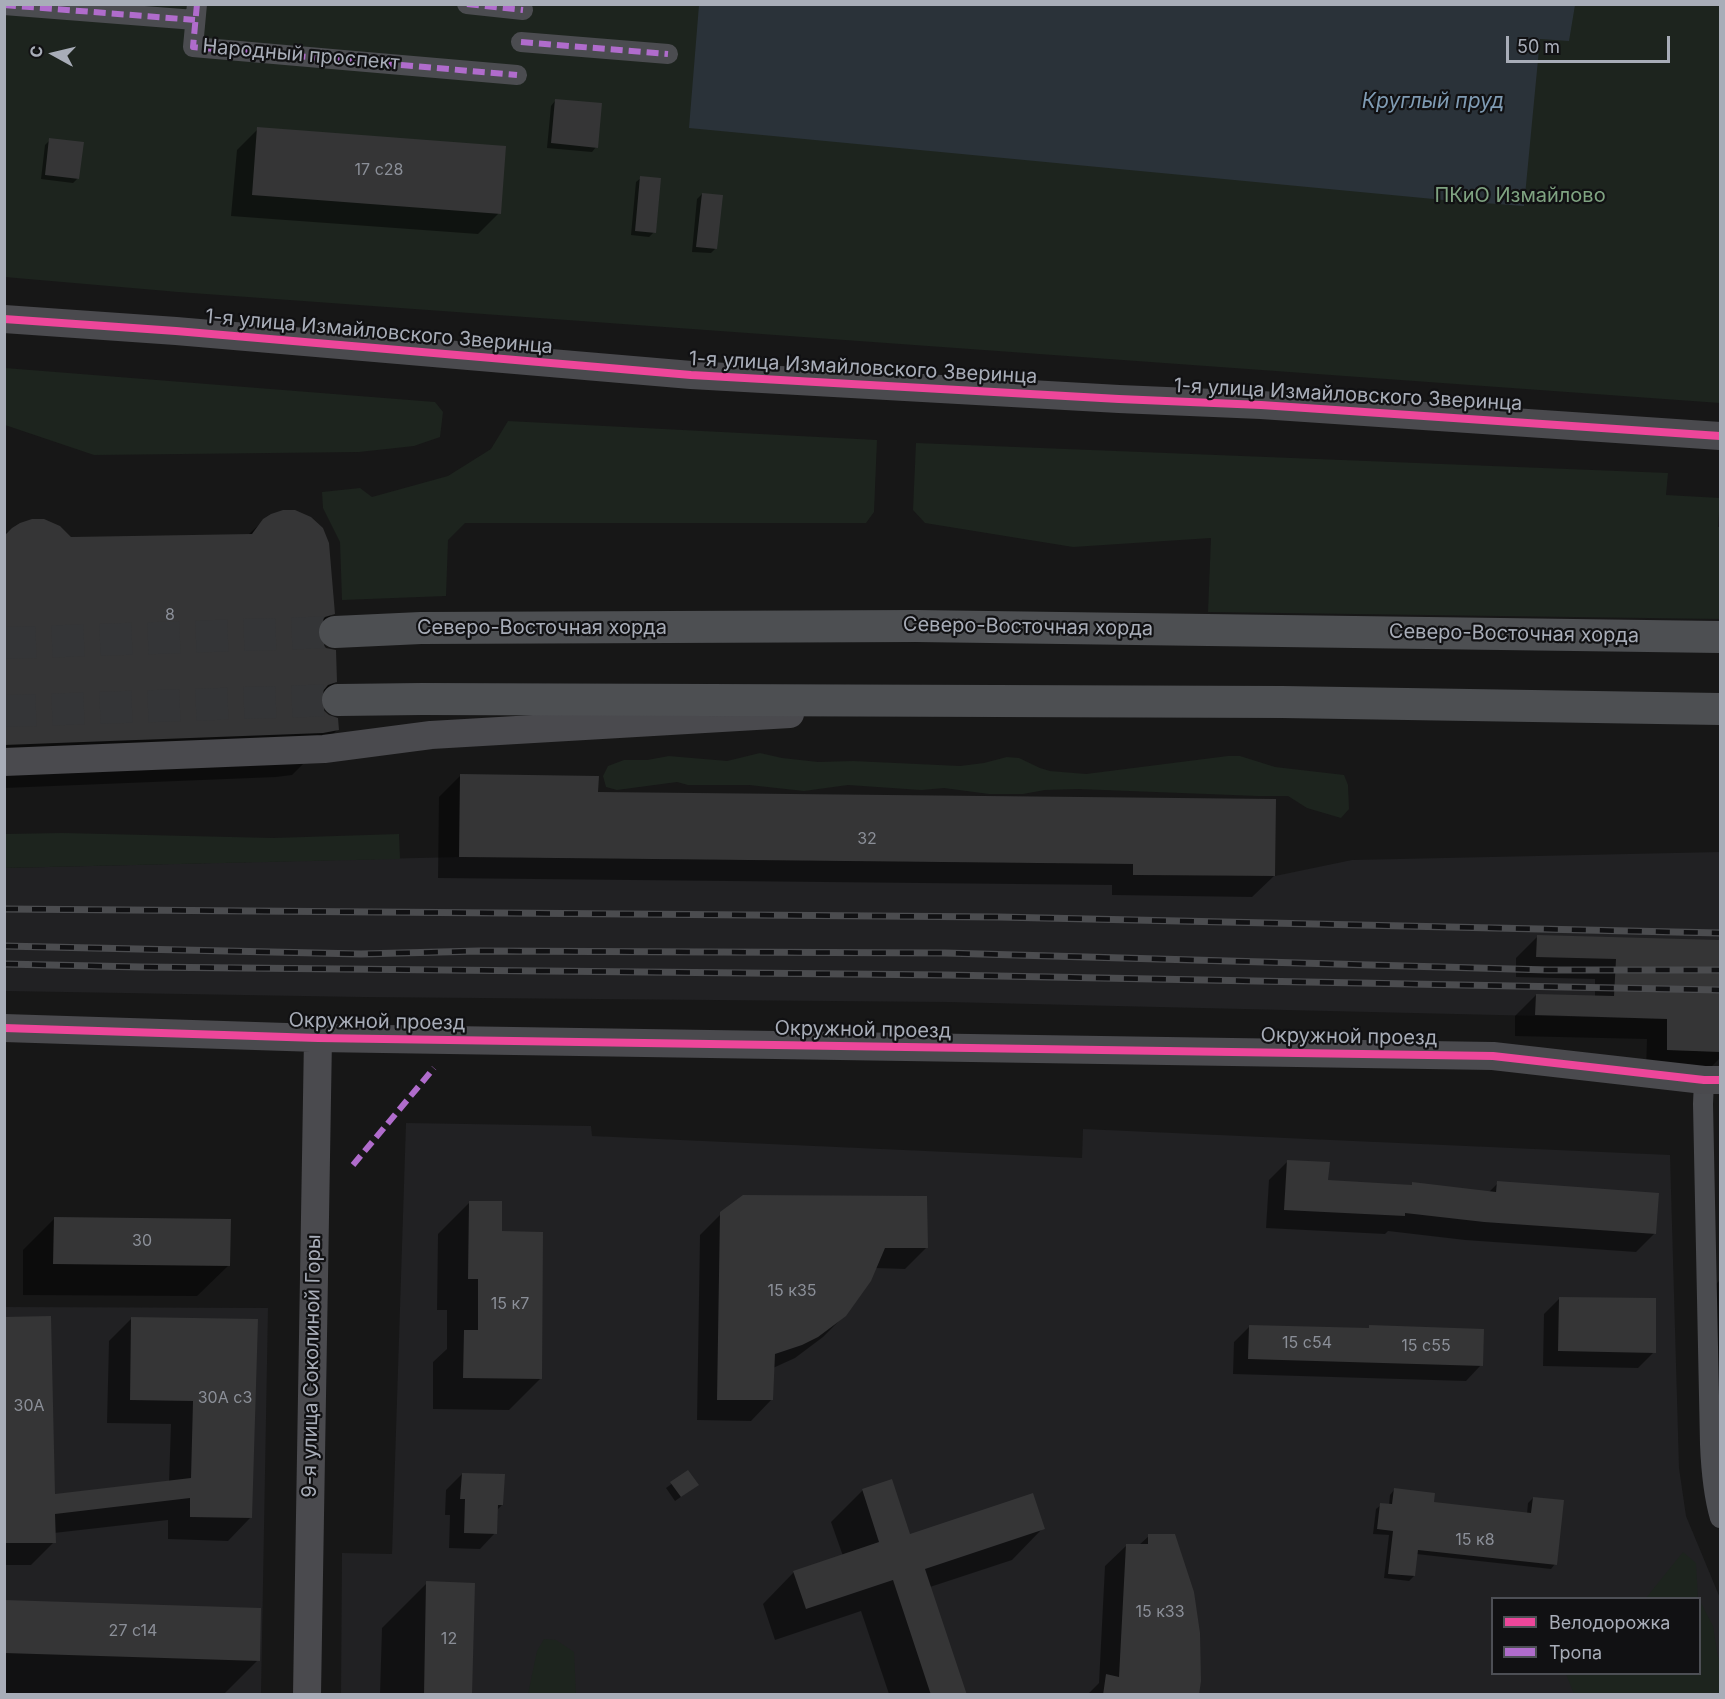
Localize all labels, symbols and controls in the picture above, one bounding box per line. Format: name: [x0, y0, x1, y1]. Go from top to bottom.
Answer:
north arrow: [24, 24, 84, 84]
scale bar: [1509, 24, 1672, 62]
street label: Народный проспект: [201, 34, 401, 76]
text: 50 m: [1517, 36, 1560, 57]
text: С: [25, 44, 47, 59]
water label: Круглый пруд: [1362, 89, 1504, 115]
house number: 17 с28: [355, 160, 403, 180]
park label: ПКиО Измайлово: [1434, 184, 1606, 208]
street label: 1-я улица Измайловского Зверинца: [204, 305, 554, 359]
street label: 1-я улица Измайловского Зверинца: [688, 347, 1038, 389]
street label: 1-я улица Измайловского Зверинца: [1173, 374, 1523, 416]
house number: 8: [165, 605, 175, 625]
street label: Северо-Восточная хорда: [903, 613, 1153, 641]
street label: Северо-Восточная хорда: [417, 616, 667, 640]
street label: Северо-Восточная хорда: [1389, 620, 1639, 648]
house number: 32: [857, 829, 877, 849]
street label: Окружной проезд: [288, 1008, 466, 1036]
street label: Окружной проезд: [774, 1016, 952, 1044]
street label: Окружной проезд: [1260, 1023, 1438, 1051]
house number: 30: [132, 1231, 152, 1251]
street label: 9-я улица Соколиной Горы: [298, 1234, 326, 1498]
house number: 15 к35: [767, 1281, 817, 1301]
house number: 15 к7: [491, 1294, 529, 1314]
house number: 15 с54: [1282, 1333, 1332, 1353]
house number: 15 с55: [1401, 1336, 1451, 1356]
house number: 30А с3: [198, 1388, 252, 1408]
house number: 30А: [13, 1396, 45, 1416]
house number: 15 к8: [1455, 1530, 1495, 1550]
legend: [1491, 1597, 1701, 1675]
house number: 15 к33: [1135, 1602, 1185, 1622]
text: Велодорожка: [1549, 1612, 1670, 1633]
house number: 27 с14: [109, 1621, 157, 1641]
house number: 12: [441, 1629, 457, 1649]
text: Тропа: [1549, 1642, 1602, 1663]

